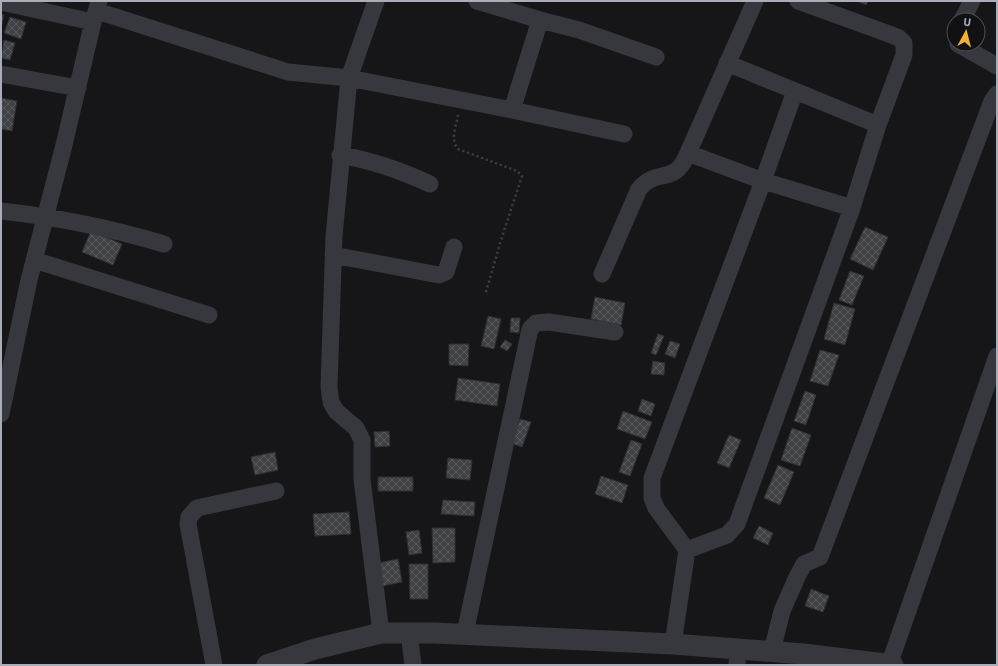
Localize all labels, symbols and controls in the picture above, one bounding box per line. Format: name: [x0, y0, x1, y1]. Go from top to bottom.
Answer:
north arrow: [946, 12, 986, 52]
text: U: [963, 15, 972, 29]

